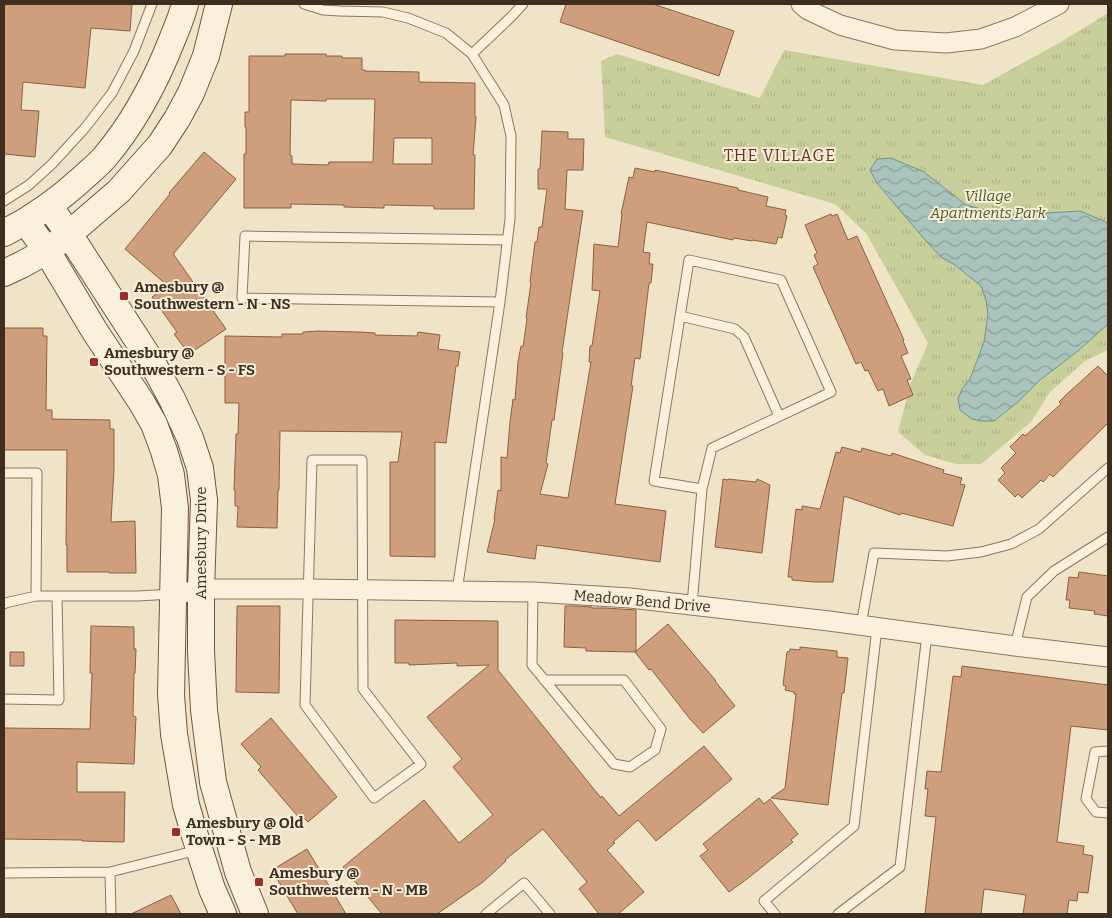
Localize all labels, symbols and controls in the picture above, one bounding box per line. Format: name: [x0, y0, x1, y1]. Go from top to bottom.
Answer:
district label: THE VILLAGE: [724, 146, 836, 165]
park label: Village Apartments Park: [929, 187, 1047, 222]
place label: Amesbury @ Southwestern - N - NS: [134, 278, 291, 313]
marker: Amesbury @ Southwestern - N - NS: [118, 290, 130, 302]
place label: Amesbury @ Southwestern - S - FS: [104, 344, 255, 379]
marker: Amesbury @ Southwestern - S - FS: [88, 356, 100, 368]
street label: Amesbury Drive: [192, 487, 210, 599]
street label: Meadow Bend Drive: [573, 586, 711, 616]
place label: Amesbury @ Old Town - S - MB: [186, 814, 304, 849]
marker: Amesbury @ Old Town - S - MB: [170, 826, 182, 838]
place label: Amesbury @ Southwestern - N - MB: [269, 864, 428, 899]
marker: Amesbury @ Southwestern - N - MB: [253, 876, 265, 888]

